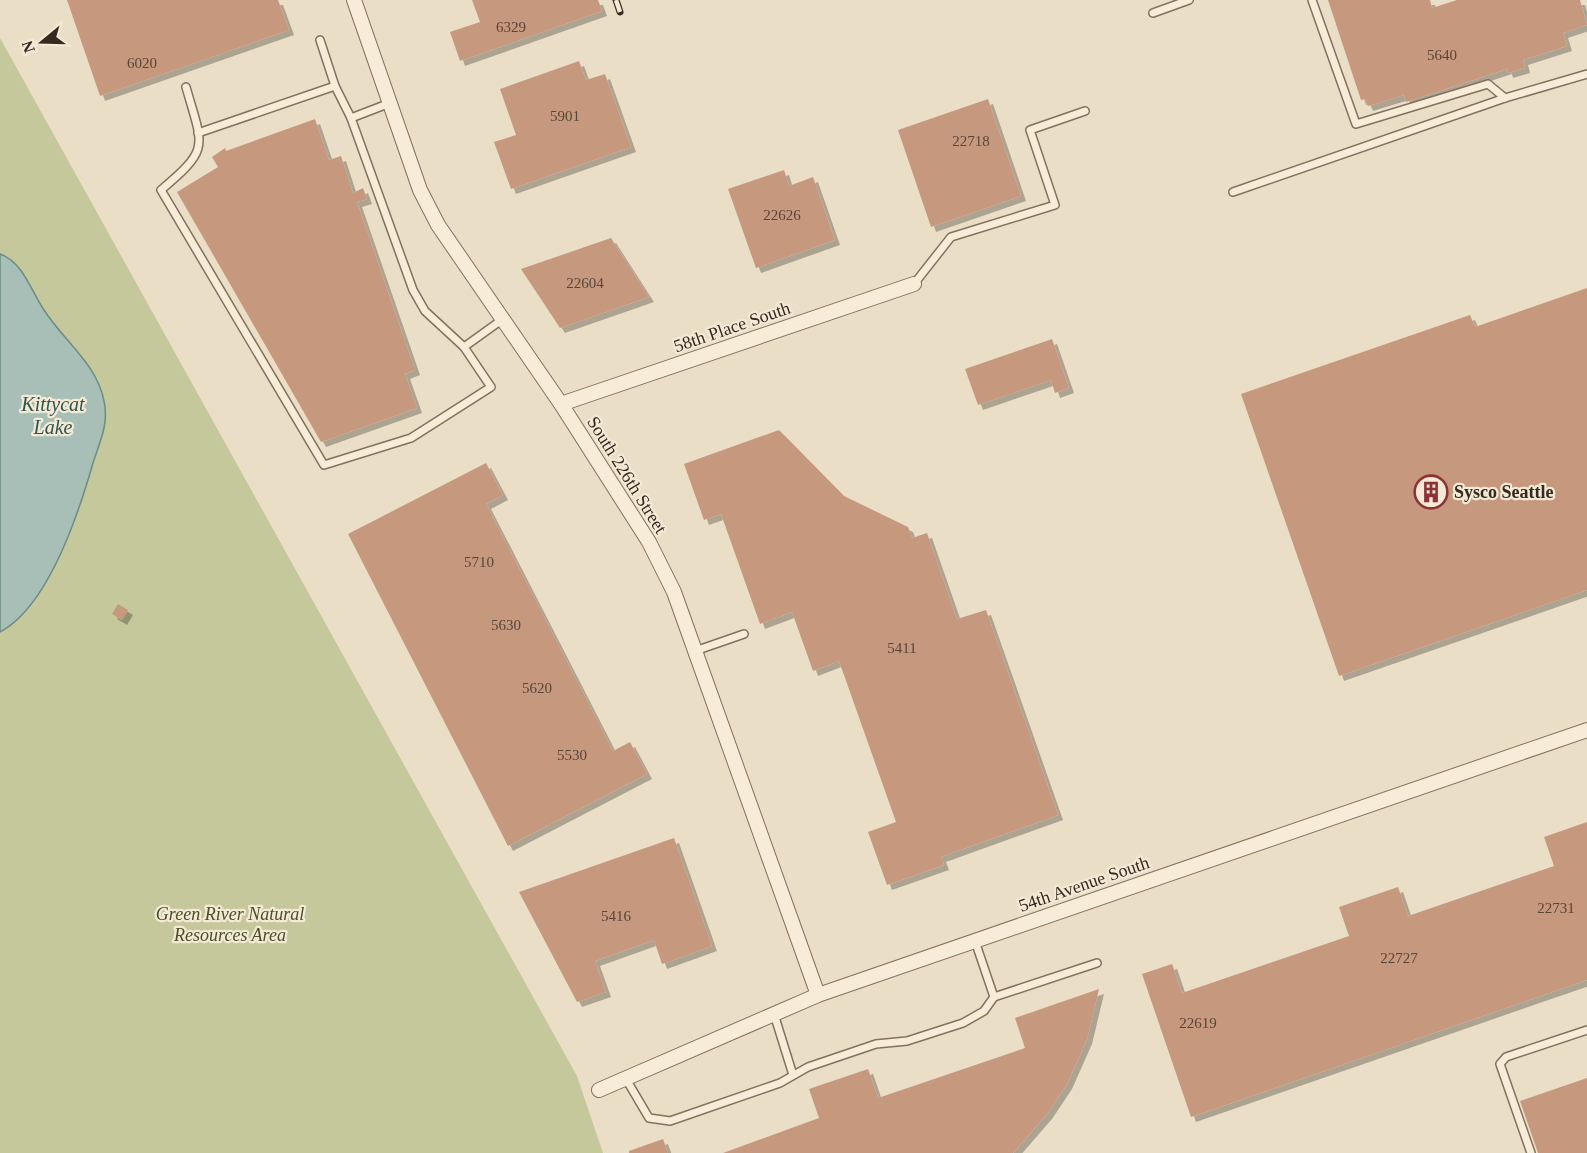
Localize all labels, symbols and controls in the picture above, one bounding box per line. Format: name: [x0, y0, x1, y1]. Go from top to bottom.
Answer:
north arrow: [12, 12, 72, 72]
house number: 6329: [496, 19, 526, 35]
text: N: [18, 38, 38, 55]
house number: 5640: [1427, 47, 1457, 63]
house number: 6020: [127, 55, 157, 71]
house number: 5901: [550, 108, 580, 124]
house number: 22718: [952, 133, 990, 149]
house number: 22626: [763, 207, 801, 223]
house number: 22604: [566, 275, 604, 291]
street label: 58th Place South: [671, 298, 793, 356]
water label: Kittycat Lake: [20, 393, 85, 438]
street label: South 226th Street: [583, 413, 671, 537]
building icon: Sysco Seattle: [1413, 474, 1449, 510]
place label: Sysco Seattle: [1454, 482, 1553, 502]
house number: 5710: [464, 554, 494, 570]
house number: 5630: [491, 617, 521, 633]
house number: 5411: [887, 640, 917, 656]
house number: 5620: [522, 680, 552, 696]
house number: 5530: [557, 747, 587, 763]
street label: 54th Avenue South: [1016, 852, 1152, 916]
house number: 22731: [1537, 900, 1575, 916]
park label: Green River Natural Resources Area: [156, 904, 304, 945]
house number: 5416: [601, 908, 632, 924]
house number: 22727: [1380, 950, 1418, 966]
house number: 22619: [1179, 1015, 1217, 1031]

